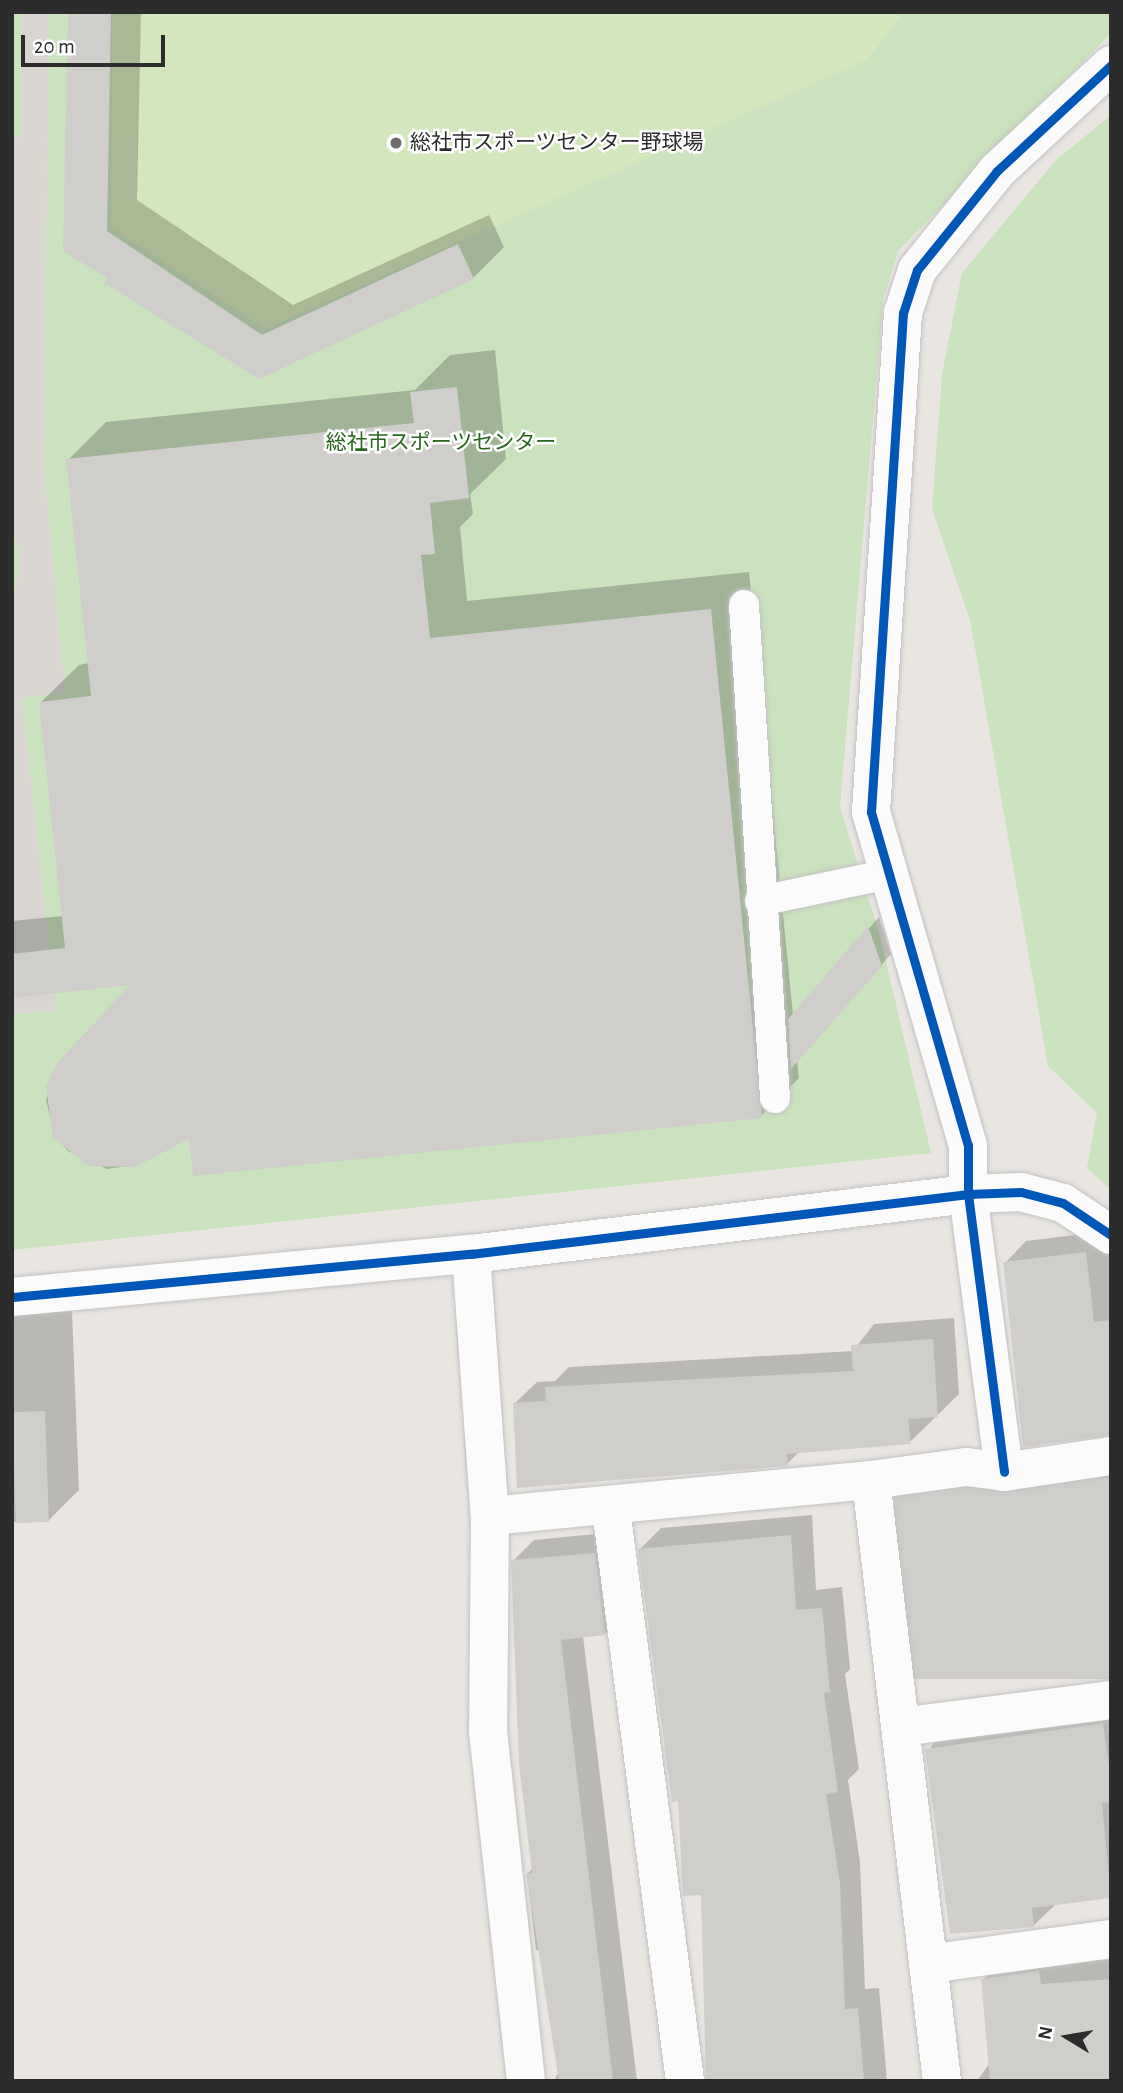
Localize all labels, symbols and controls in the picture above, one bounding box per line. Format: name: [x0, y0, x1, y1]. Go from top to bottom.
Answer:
scale bar: [24, 21, 168, 65]
text: 20 m: [34, 36, 75, 57]
place label: 総社市スポーツセンター野球場: [410, 130, 704, 156]
marker: 総社市スポーツセンター野球場: [388, 135, 404, 151]
park label: 総社市スポーツセンター: [326, 430, 556, 456]
north arrow: [1032, 2002, 1102, 2072]
text: N: [1035, 2025, 1056, 2041]

